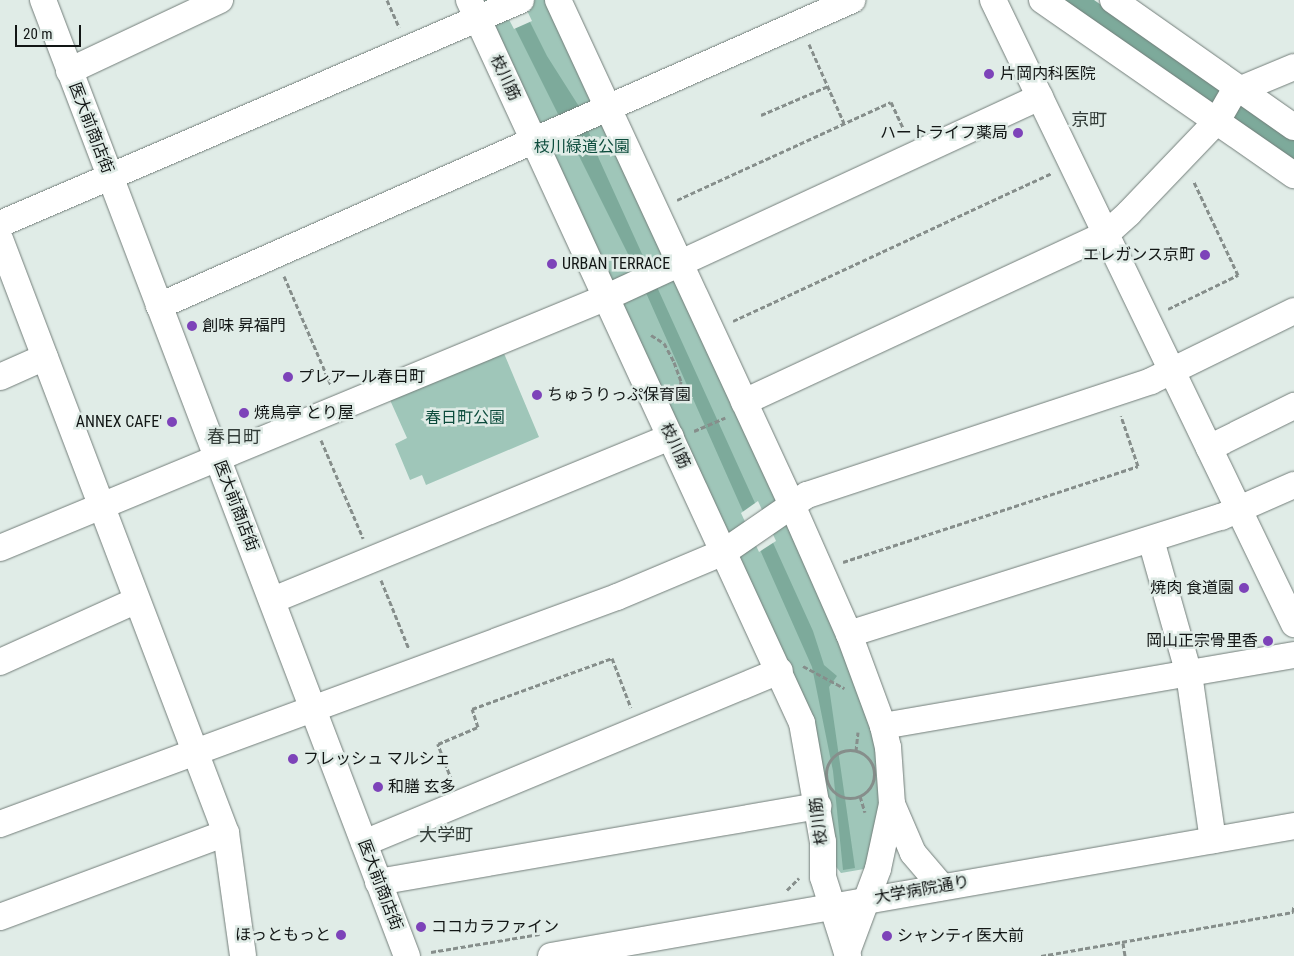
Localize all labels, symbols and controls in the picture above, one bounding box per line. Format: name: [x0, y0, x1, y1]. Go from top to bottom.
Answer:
scale bar: [18, 15, 84, 47]
text: 20 m: [23, 25, 53, 43]
street label: 枝川筋: [486, 52, 524, 104]
place label: 片岡内科医院: [1000, 64, 1096, 84]
marker: 片岡内科医院: [982, 67, 996, 81]
street label: 医大前商店街: [65, 80, 117, 176]
district label: 京町: [1071, 109, 1107, 131]
place label: ハートライフ薬局: [880, 123, 1008, 143]
marker: ハートライフ薬局: [1012, 127, 1024, 139]
park label: 枝川緑道公園: [534, 137, 630, 157]
place label: エレガンス京町: [1083, 245, 1195, 265]
marker: エレガンス京町: [1199, 249, 1211, 261]
place label: URBAN TERRACE: [562, 254, 670, 274]
marker: URBAN TERRACE: [546, 258, 558, 270]
place label: 創味 昇福門: [202, 316, 286, 336]
marker: 創味 昇福門: [186, 320, 198, 332]
place label: プレアール春日町: [298, 367, 425, 387]
marker: プレアール春日町: [282, 371, 294, 383]
place label: ちゅうりっぷ保育園: [547, 385, 691, 405]
marker: ちゅうりっぷ保育園: [531, 389, 543, 401]
place label: 焼鳥亭 とり屋: [254, 403, 354, 423]
marker: 焼鳥亭 とり屋: [238, 407, 250, 419]
park label: 春日町公園: [425, 408, 505, 428]
place label: ANNEX CAFE': [76, 412, 162, 432]
marker: ANNEX CAFE': [166, 416, 178, 428]
street label: 枝川筋: [656, 420, 694, 472]
district label: 春日町: [207, 426, 261, 448]
street label: 医大前商店街: [210, 458, 262, 554]
place label: 焼肉 食道園: [1150, 578, 1234, 598]
marker: 焼肉 食道園: [1238, 582, 1250, 594]
place label: 岡山正宗骨里香: [1146, 631, 1258, 651]
marker: 岡山正宗骨里香: [1262, 635, 1274, 647]
place label: フレッシュ マルシェ: [303, 749, 451, 769]
marker: フレッシュ マルシェ: [287, 753, 299, 765]
place label: 和膳 玄多: [388, 777, 456, 797]
marker: 和膳 玄多: [372, 781, 384, 793]
street label: 枝川筋: [807, 796, 831, 846]
district label: 大学町: [419, 824, 473, 846]
street label: 医大前商店街: [354, 837, 406, 933]
street label: 大学病院通り: [873, 872, 971, 908]
place label: ココカラファイン: [431, 917, 559, 937]
marker: ココカラファイン: [415, 921, 427, 933]
place label: ほっともっと: [235, 925, 331, 945]
place label: シャンティ医大前: [897, 926, 1025, 946]
marker: ほっともっと: [335, 929, 347, 941]
marker: シャンティ医大前: [881, 930, 893, 942]

